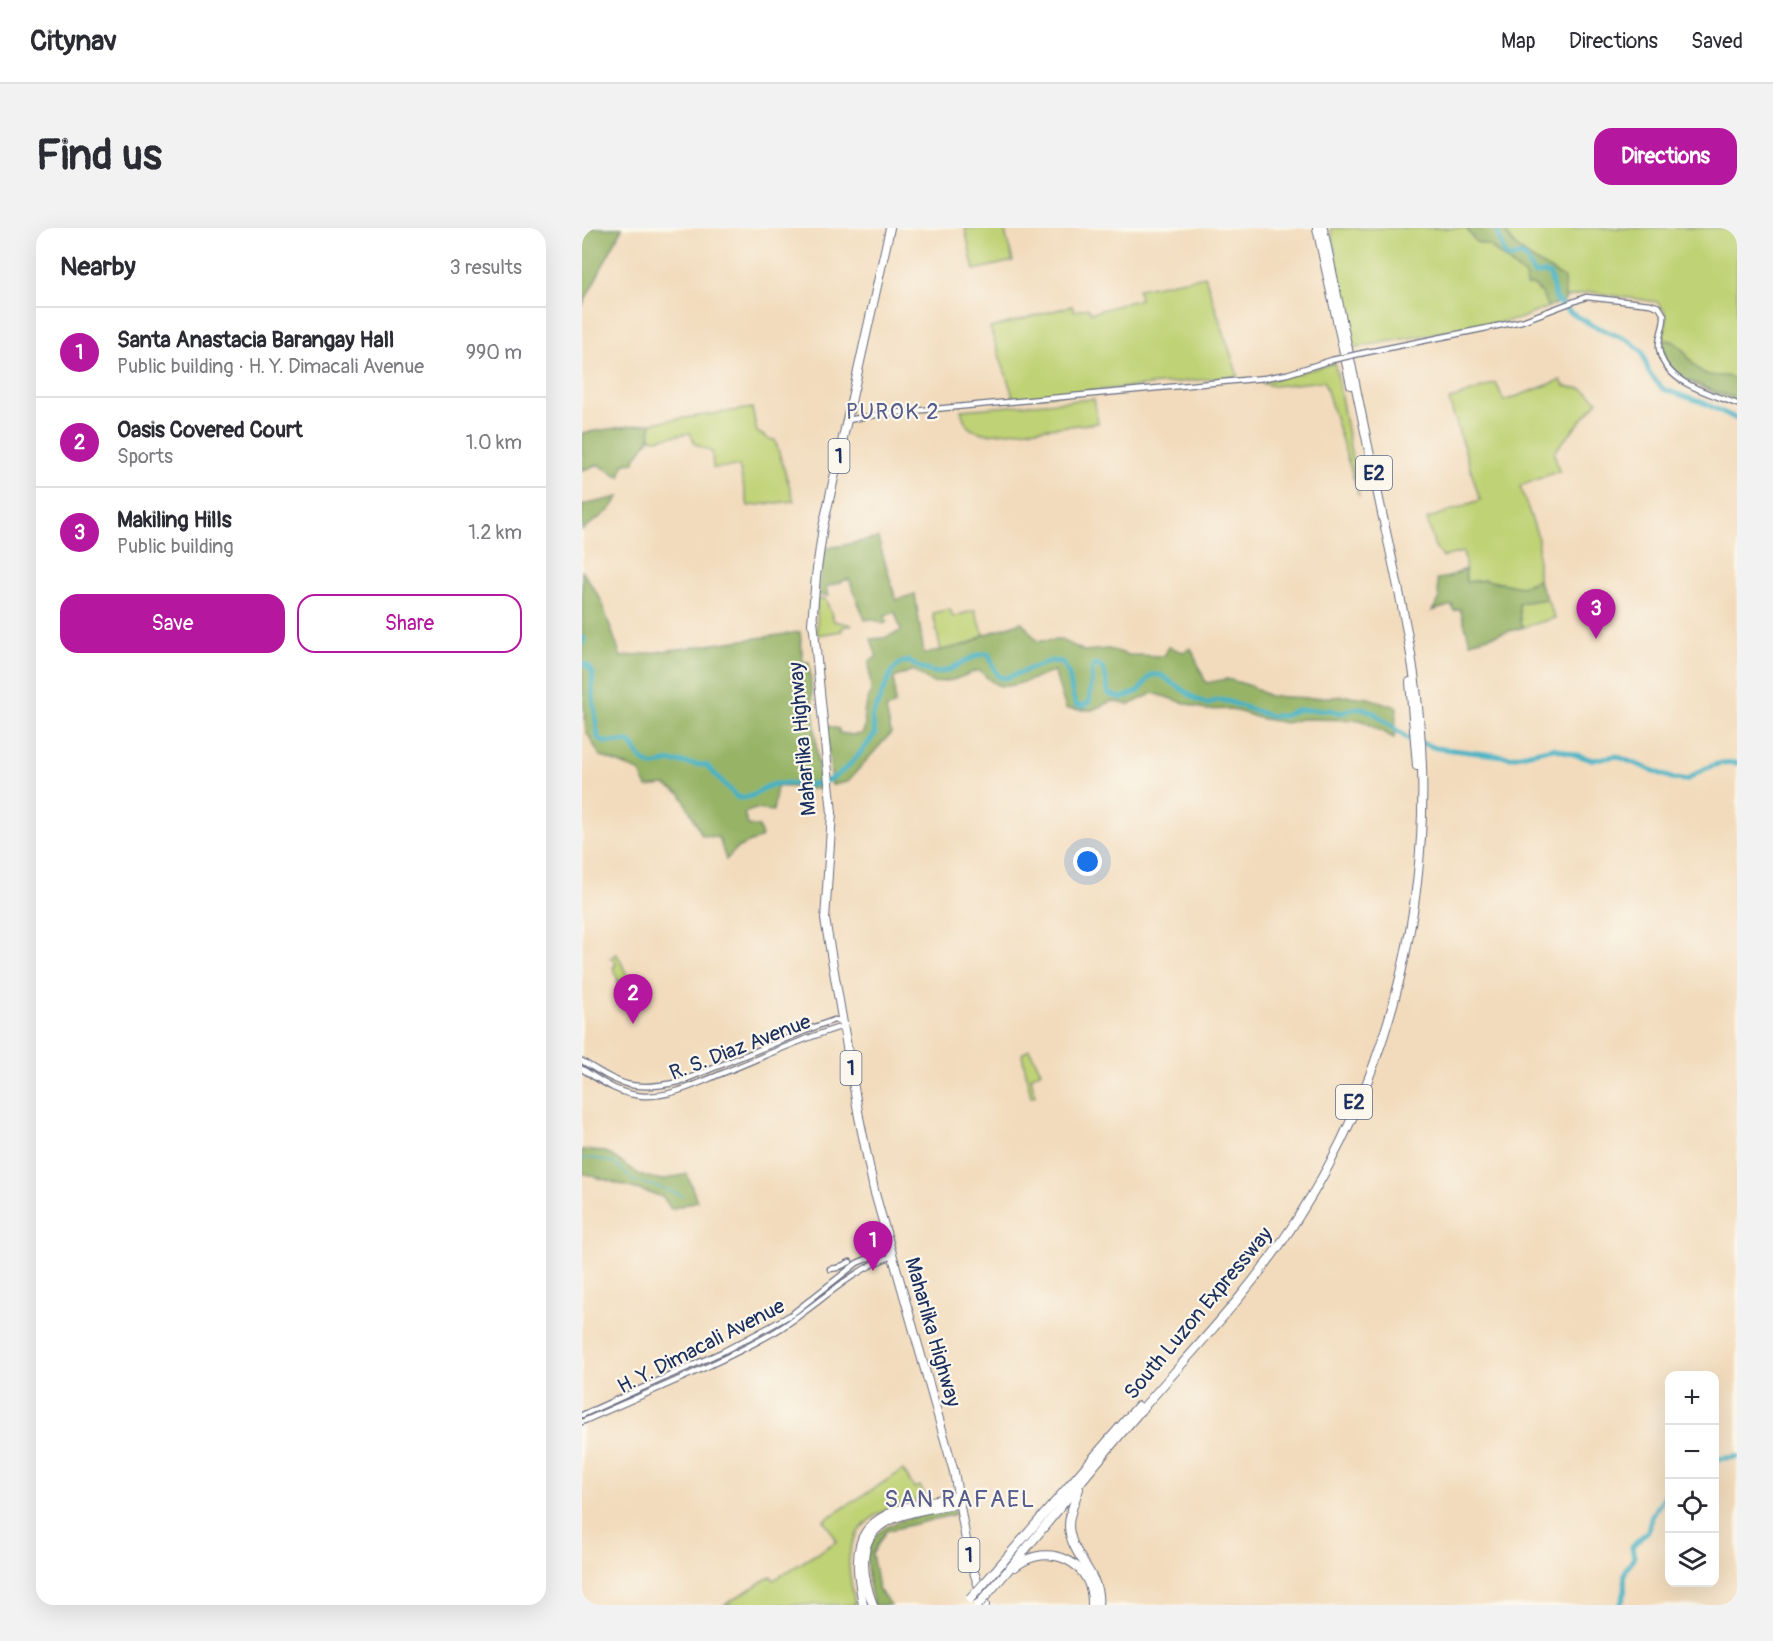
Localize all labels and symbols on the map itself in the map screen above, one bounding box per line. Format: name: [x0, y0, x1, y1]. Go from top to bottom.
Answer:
district label: PUROK 2: [846, 398, 940, 426]
road number: 1: [828, 439, 850, 473]
road number: E2: [1356, 456, 1392, 490]
pin: 3: [1576, 590, 1616, 639]
street label: Maharlika Highway: [782, 661, 823, 817]
your location: [1073, 847, 1102, 876]
pin: 2: [614, 974, 652, 1024]
street label: R. S. Diaz Avenue: [666, 1008, 815, 1087]
road number: 1: [840, 1051, 862, 1085]
road number: E2: [1336, 1085, 1372, 1119]
street label: South Luzon Expressway: [1118, 1221, 1279, 1405]
pin: 1: [854, 1222, 892, 1271]
street label: Maharlika Highway: [898, 1254, 967, 1410]
street label: H. Y. Dimacali Avenue: [613, 1292, 790, 1400]
district label: SAN RAFAEL: [884, 1485, 1036, 1514]
road number: 1: [958, 1538, 980, 1572]

